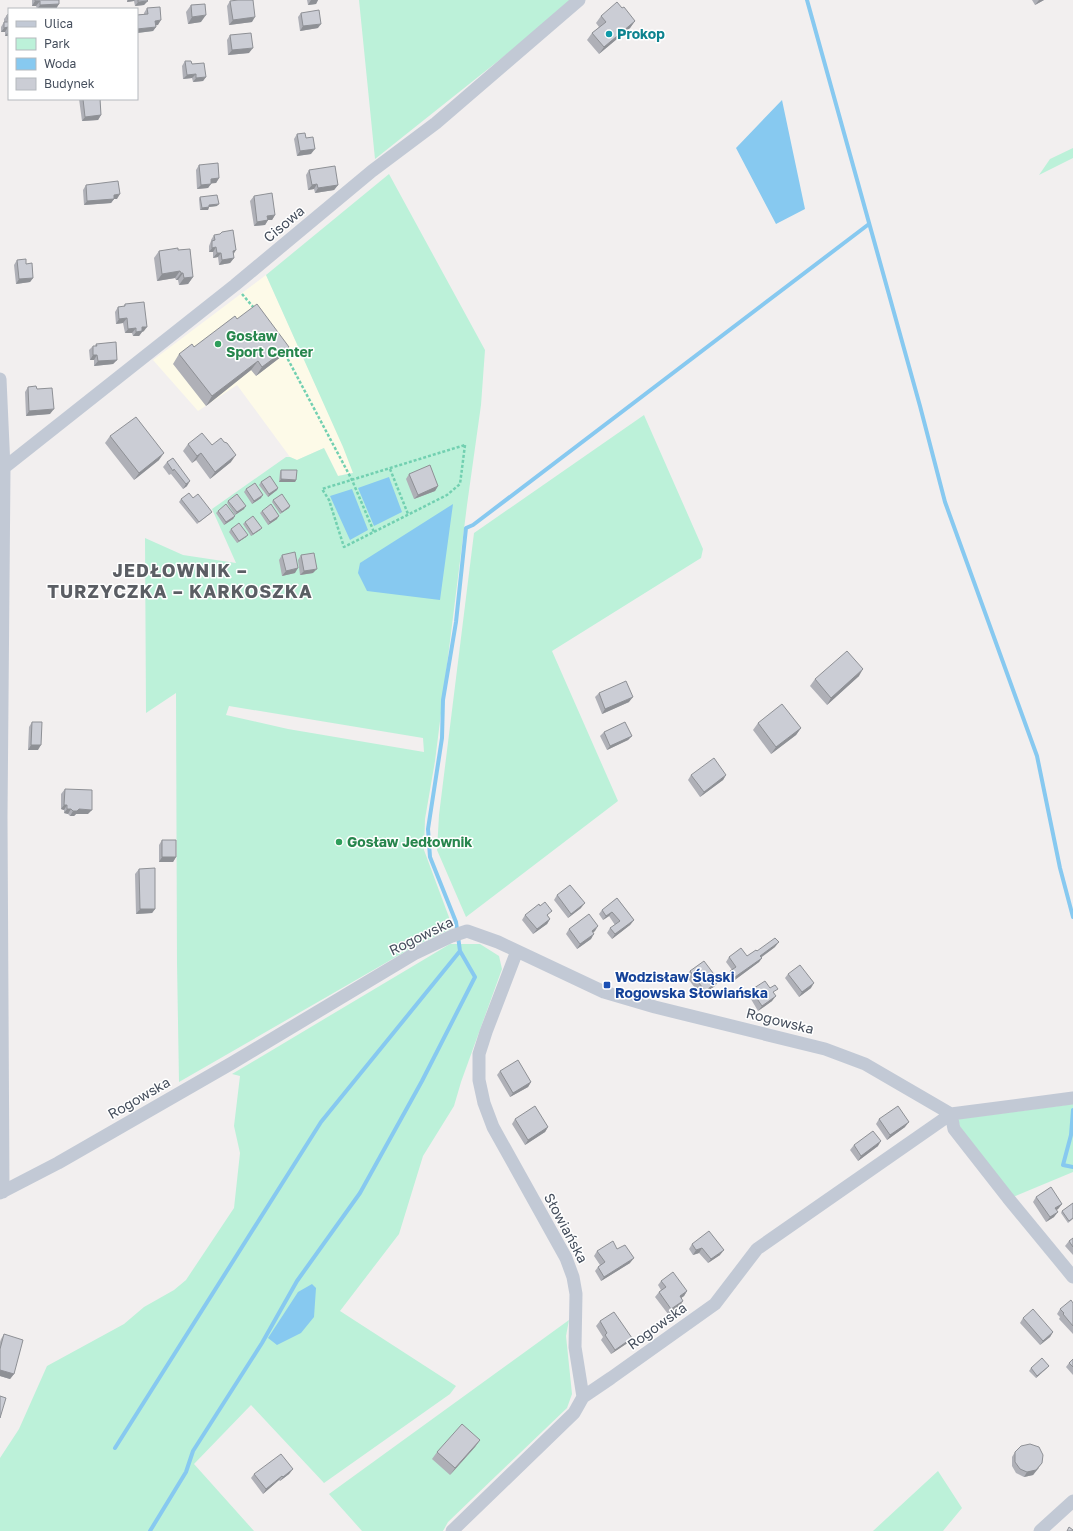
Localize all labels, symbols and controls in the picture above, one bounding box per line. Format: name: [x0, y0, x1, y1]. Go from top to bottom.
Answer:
legend: [8, 8, 138, 100]
text: Ulica: [44, 16, 73, 31]
place label: Prokop: [617, 25, 665, 42]
marker: Prokop: [604, 29, 614, 39]
text: Park: [44, 36, 70, 51]
text: Woda: [44, 56, 76, 71]
text: Budynek: [44, 76, 95, 91]
street label: Cisowa: [260, 202, 307, 246]
place label: Gosław Sport Center: [226, 327, 314, 360]
marker: Gosław Sport Center: [213, 339, 223, 349]
district label: JEDŁOWNIK – TURZYCZKA – KARKOSZKA: [47, 559, 313, 602]
place label: Gosław Jedłownik: [347, 833, 472, 850]
marker: Gosław Jedłownik: [334, 837, 344, 847]
street label: Rogowska: [386, 913, 456, 958]
place label: Wodzisław Śląski Rogowska Słowiańska: [615, 968, 768, 1001]
marker: Wodzisław Śląski Rogowska Słowiańska: [602, 980, 612, 990]
street label: Rogowska: [745, 1004, 816, 1037]
street label: Rogowska: [105, 1073, 173, 1122]
street label: Słowiańska: [541, 1190, 592, 1266]
street label: Rogowska: [624, 1298, 690, 1353]

